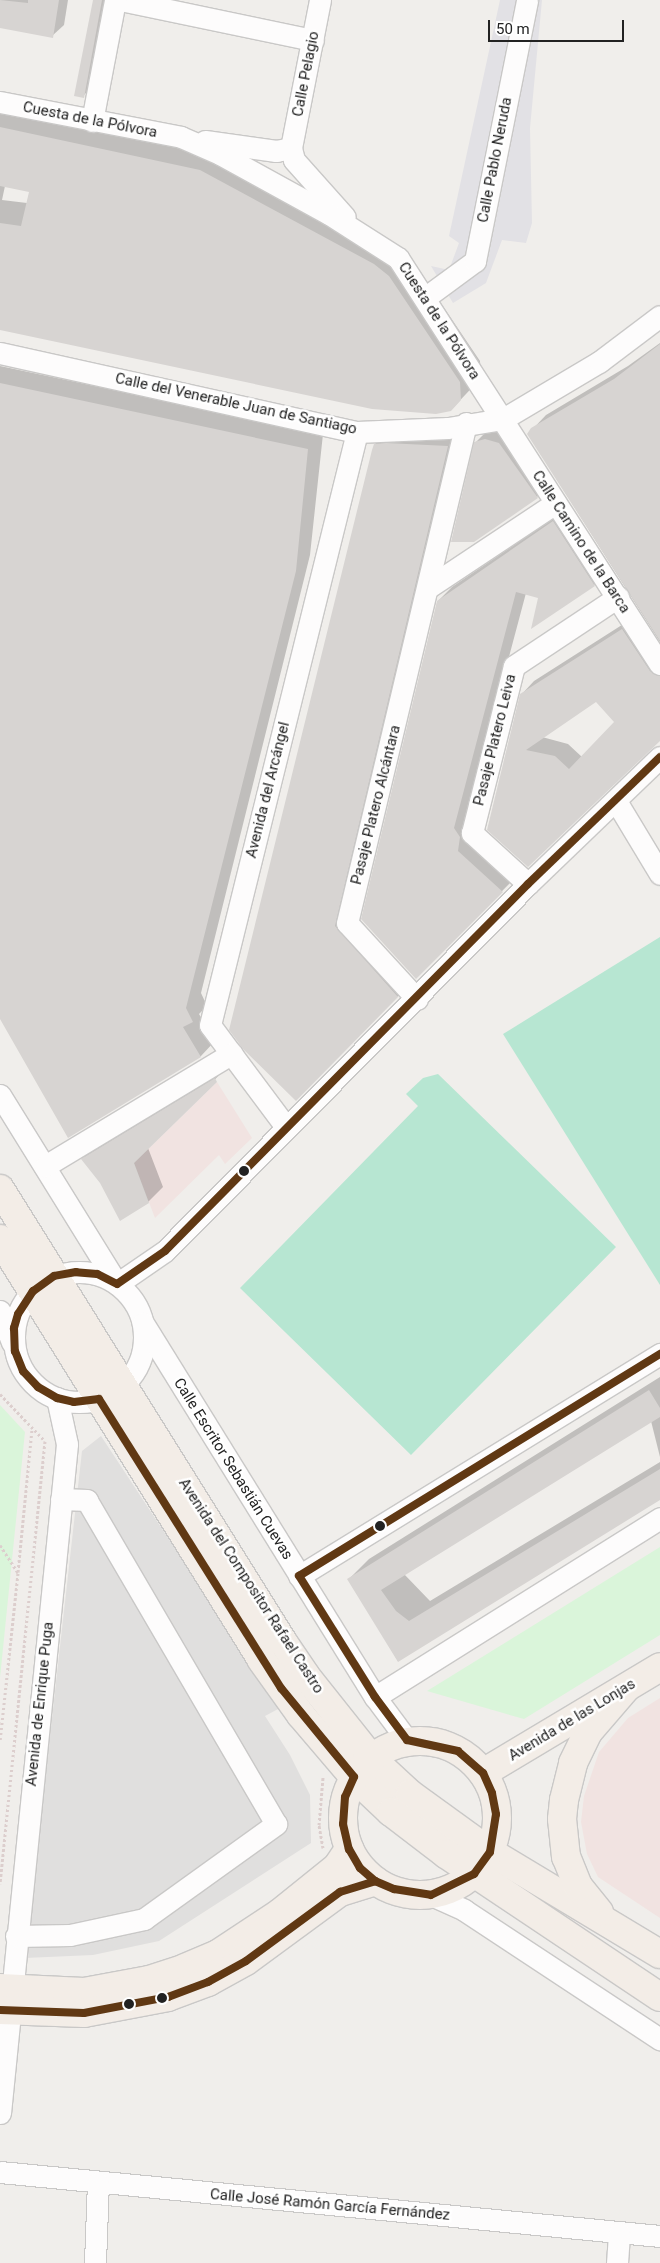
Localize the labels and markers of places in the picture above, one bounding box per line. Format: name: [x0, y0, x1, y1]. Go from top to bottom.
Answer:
unlabelled marker: [239, 1166, 249, 1176]
unlabelled marker: [375, 1521, 385, 1531]
unlabelled marker: [157, 1993, 167, 2003]
unlabelled marker: [124, 1999, 134, 2009]

